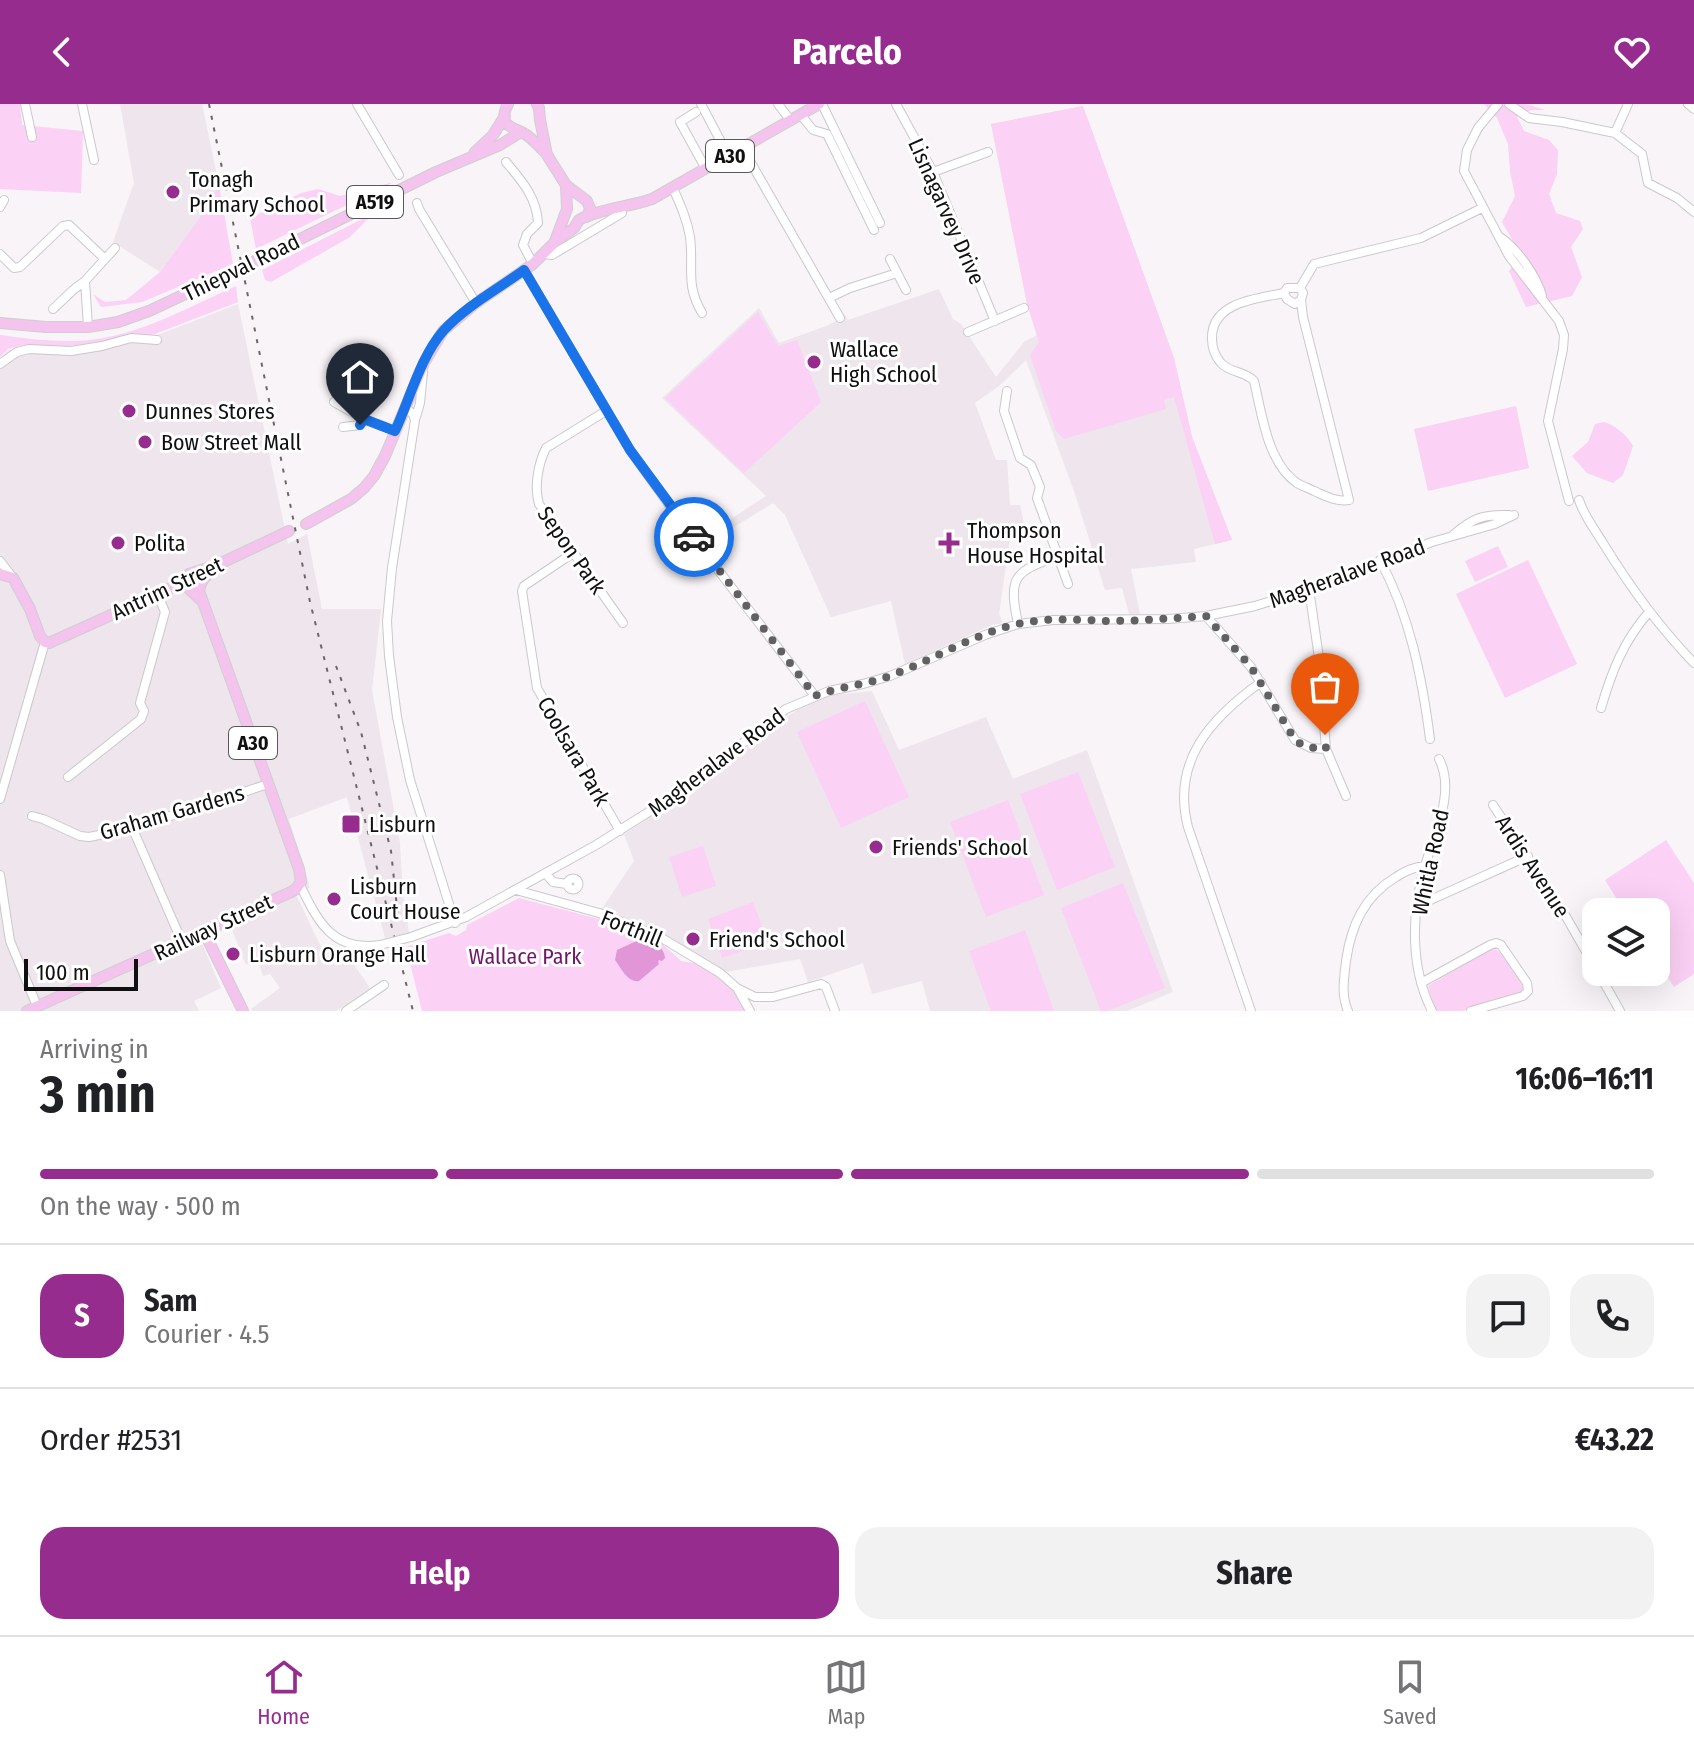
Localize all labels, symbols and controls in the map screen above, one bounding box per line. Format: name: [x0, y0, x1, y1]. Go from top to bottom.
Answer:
icon: back: [40, 30, 84, 74]
text: Parcelo: [792, 30, 902, 74]
icon: heart: [1610, 30, 1654, 74]
street label: Lisnagarvey Drive: [902, 134, 991, 289]
road number: A30: [706, 140, 754, 172]
place label: Tonagh Primary School: [189, 166, 325, 218]
marker: Tonagh Primary School: [164, 183, 182, 201]
road number: A519: [347, 186, 403, 218]
street label: Thiepval Road: [178, 228, 304, 307]
place label: Wallace High School: [830, 336, 937, 388]
pin: [326, 343, 394, 425]
marker: Wallace High School: [805, 353, 823, 371]
icon: home: [338, 355, 382, 399]
place label: Dunnes Stores: [145, 398, 275, 425]
marker: Dunnes Stores: [120, 402, 138, 420]
place label: Bow Street Mall: [161, 429, 301, 456]
marker: Bow Street Mall: [136, 433, 154, 451]
courier: [654, 497, 734, 577]
street label: Sepon Park: [532, 501, 612, 600]
icon: car: [672, 515, 716, 559]
place label: Thompson House Hospital: [967, 517, 1104, 569]
place label: Polita: [134, 530, 186, 557]
marker: Thompson House Hospital: [938, 532, 960, 554]
street label: Magheralave Road: [1265, 533, 1429, 614]
marker: Polita: [109, 534, 127, 552]
street label: Antrim Street: [107, 551, 228, 626]
pin: [1291, 653, 1359, 735]
icon: bag: [1303, 665, 1347, 709]
street label: Coolsara Park: [531, 692, 616, 811]
street label: Magheralave Road: [643, 702, 790, 823]
road number: A30: [229, 727, 277, 759]
street label: Graham Gardens: [97, 779, 247, 846]
street label: Whitla Road: [1406, 807, 1455, 918]
street label: Ardis Avenue: [1489, 810, 1576, 923]
place label: Lisburn: [369, 811, 436, 838]
marker: Lisburn: [340, 813, 362, 835]
place label: Friends' School: [892, 834, 1028, 861]
marker: Friends' School: [867, 838, 885, 856]
place label: Lisburn Court House: [350, 873, 461, 925]
street label: Railway Street: [150, 888, 277, 967]
marker: Lisburn Court House: [325, 890, 343, 908]
map controls: [1582, 898, 1670, 986]
button: layers: [1582, 898, 1670, 986]
street label: Forthill: [597, 904, 667, 953]
place label: Friend's School: [709, 926, 845, 953]
marker: Friend's School: [684, 930, 702, 948]
place label: Lisburn Orange Hall: [249, 941, 426, 968]
park label: Wallace Park: [469, 943, 582, 970]
marker: Lisburn Orange Hall: [224, 945, 242, 963]
scale bar: [24, 955, 138, 991]
text: 100 m: [36, 959, 90, 986]
text: Arriving in: [40, 1034, 149, 1065]
text: 16:06–16:11: [1515, 1061, 1654, 1097]
text: 3 min: [40, 1063, 156, 1126]
text: On the way · 500 m: [40, 1191, 241, 1222]
button: chat: [1466, 1274, 1550, 1358]
button: phone: [1570, 1274, 1654, 1358]
text: Sam: [144, 1283, 197, 1319]
text: S: [74, 1298, 90, 1334]
text: Courier · 4.5: [144, 1319, 270, 1350]
text: Order #2531: [40, 1422, 182, 1458]
text: €43.22: [1575, 1422, 1654, 1458]
button: Help: [40, 1527, 839, 1619]
button: Share: [855, 1527, 1654, 1619]
tab: Home: [257, 1655, 310, 1730]
tab: Map: [824, 1655, 868, 1730]
tab: Saved: [1383, 1655, 1437, 1730]

